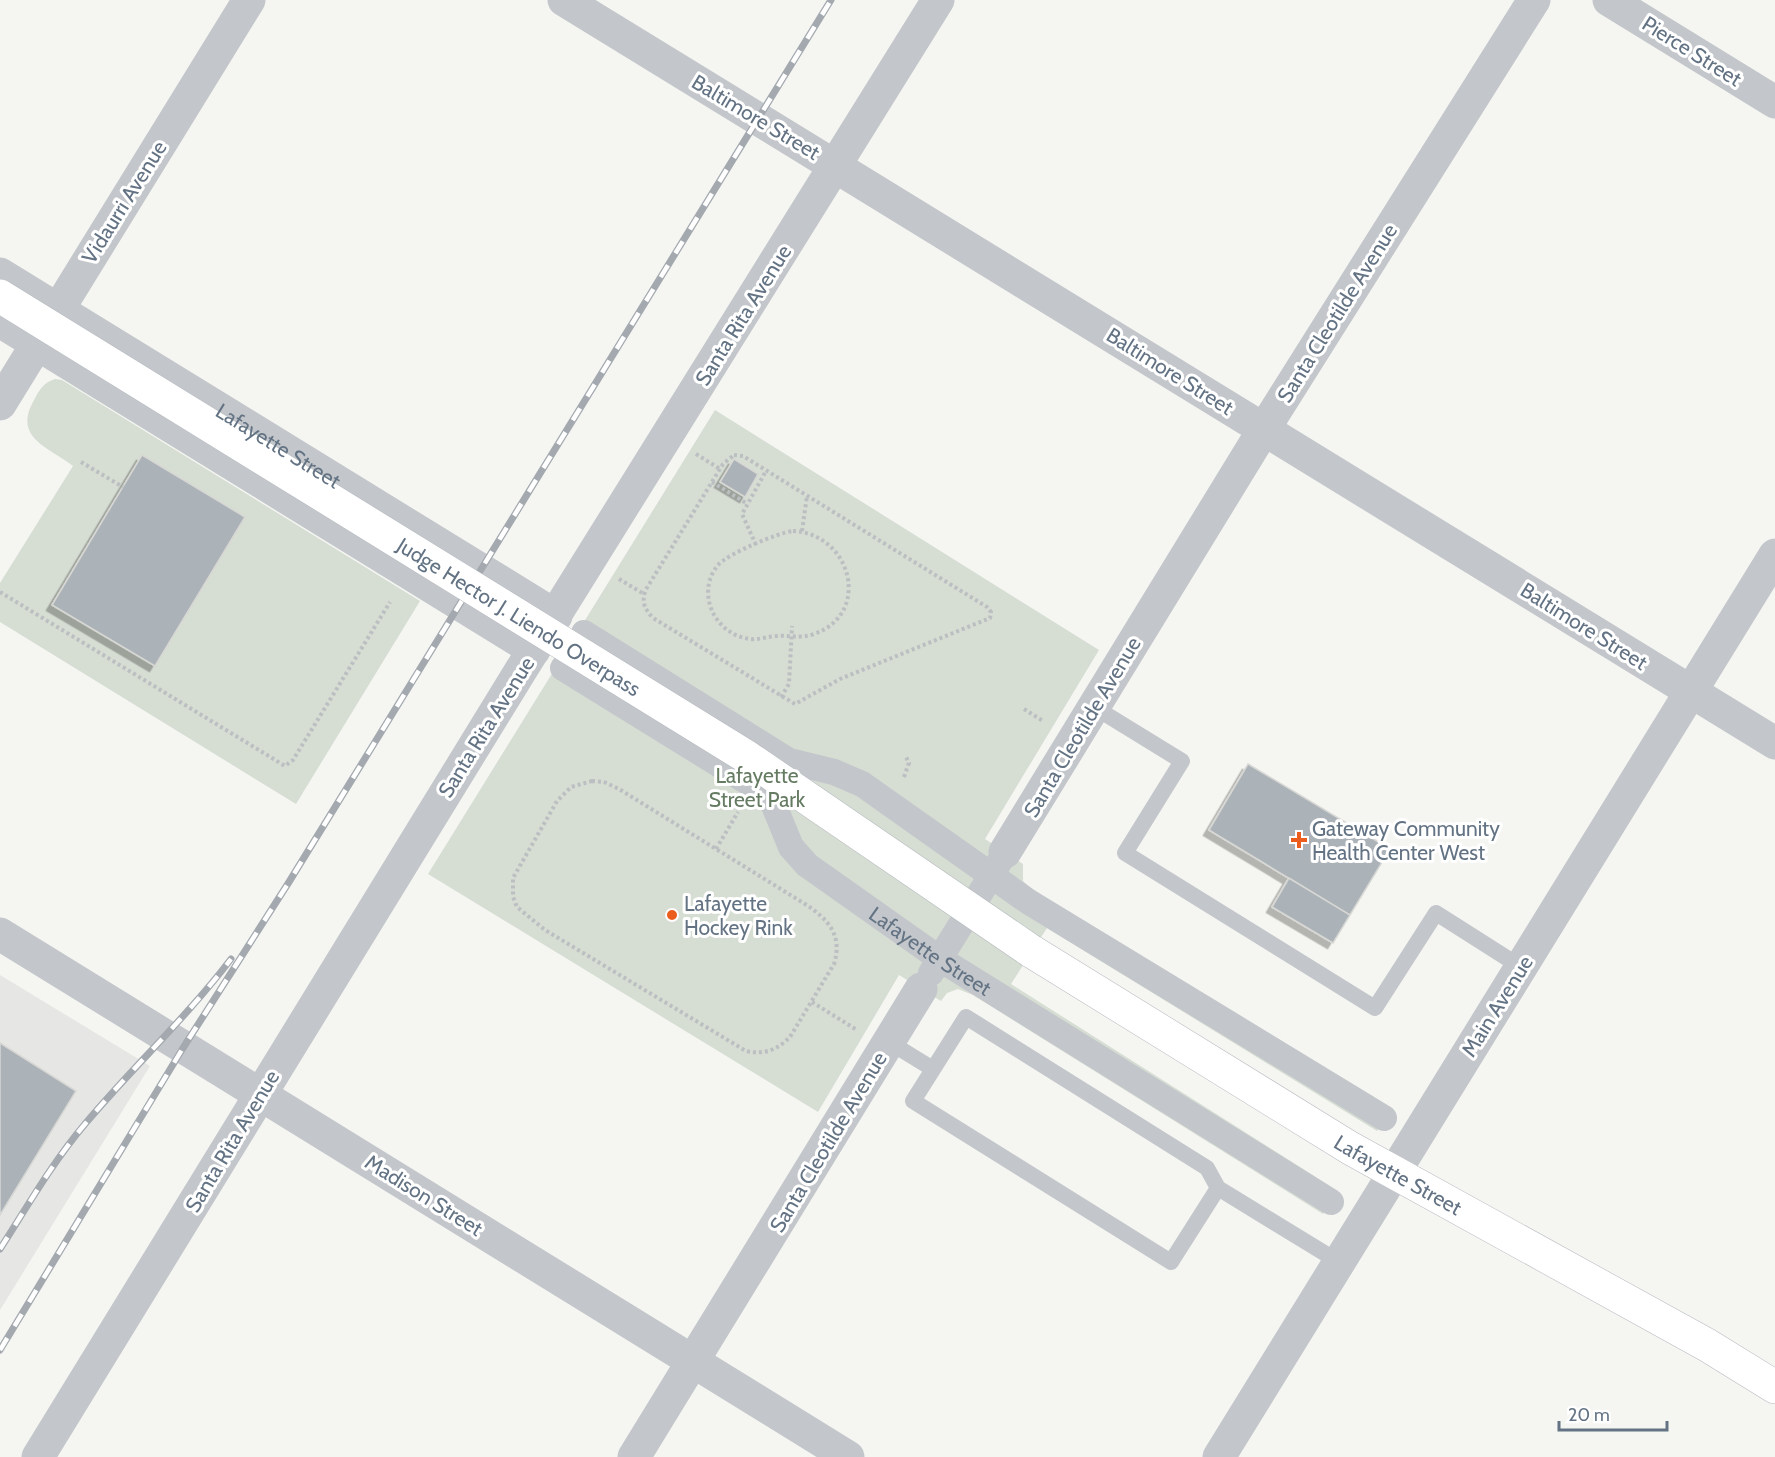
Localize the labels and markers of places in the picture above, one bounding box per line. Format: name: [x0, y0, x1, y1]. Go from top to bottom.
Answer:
place label: Gateway Community Health Center West: [1312, 816, 1500, 865]
marker: Gateway Community Health Center West: [1290, 831, 1308, 849]
place label: Lafayette Hockey Rink: [684, 891, 793, 940]
marker: Lafayette Hockey Rink: [665, 908, 679, 922]

